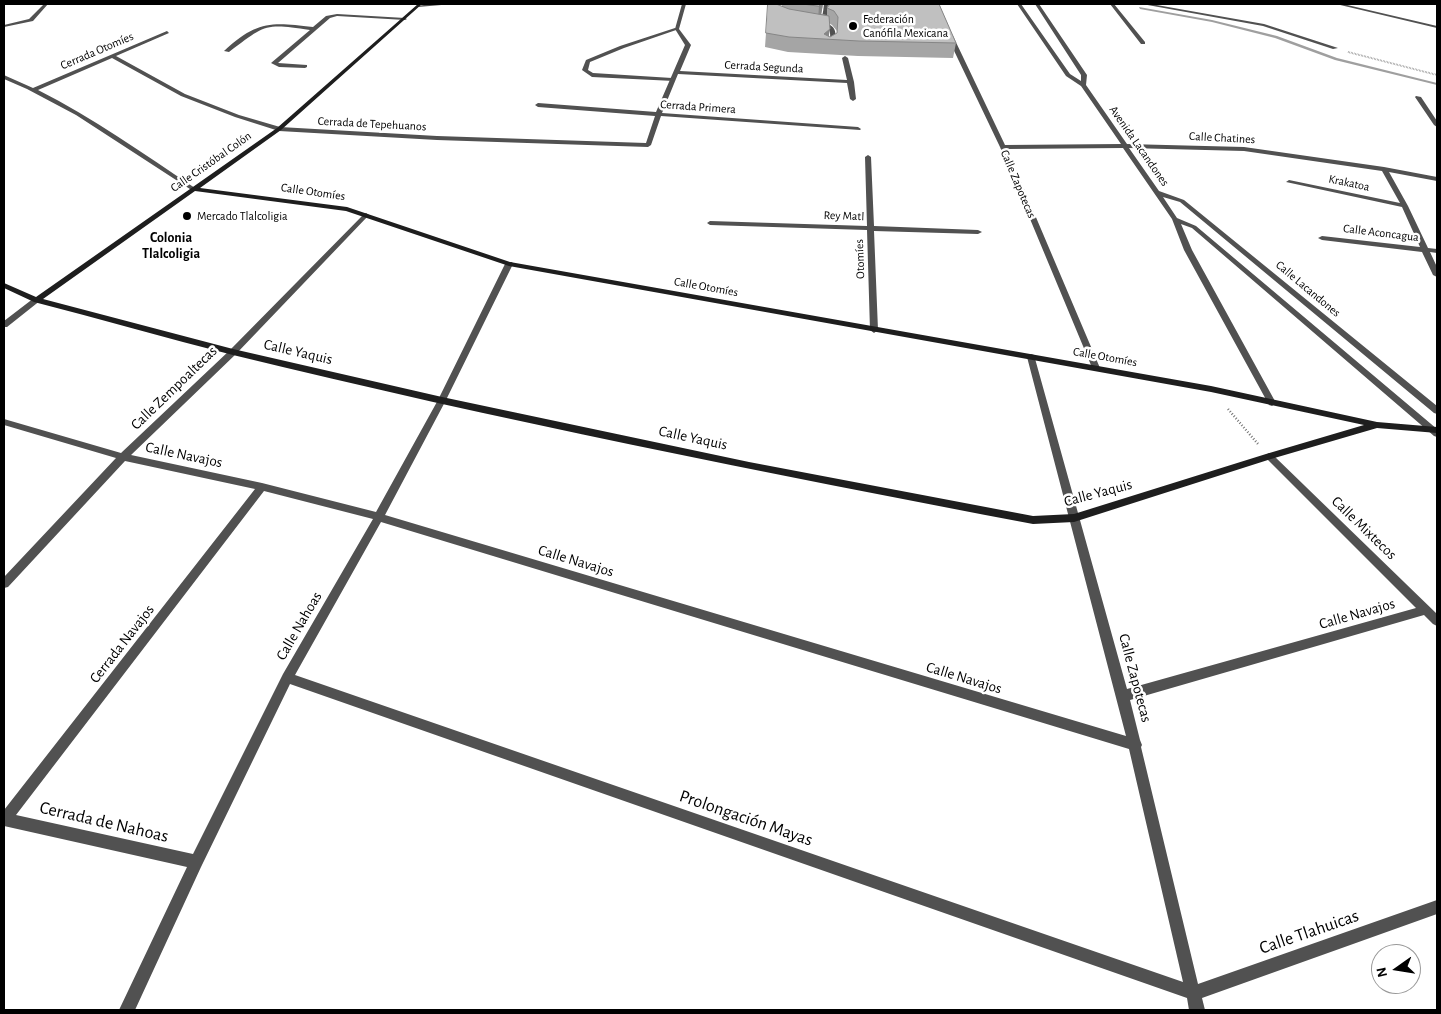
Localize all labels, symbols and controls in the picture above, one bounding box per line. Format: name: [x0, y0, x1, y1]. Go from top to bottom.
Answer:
place label: Federación Canófila Mexicana: [863, 12, 948, 40]
marker: Federación Canófila Mexicana: [847, 20, 859, 32]
street label: Cerrada Otomíes: [58, 29, 136, 73]
street label: Cerrada Segunda: [724, 58, 804, 76]
street label: Cerrada Primera: [660, 97, 736, 117]
street label: Avenida Lacandones: [1106, 103, 1172, 189]
street label: Cerrada de Tepehuanos: [317, 114, 427, 134]
street label: Calle Cristóbal Colón: [168, 129, 254, 195]
street label: Calle Chatines: [1189, 129, 1255, 147]
street label: Calle Zapotecas: [997, 148, 1039, 220]
street label: Krakatoa: [1327, 172, 1371, 194]
street label: Calle Otomíes: [280, 180, 346, 204]
street label: Rey Matl: [823, 208, 865, 224]
place label: Mercado Tlalcoligia: [197, 209, 288, 223]
marker: Mercado Tlalcoligia: [181, 210, 193, 222]
street label: Calle Aconcagua: [1342, 221, 1420, 245]
district label: Colonia Tlalcoligia: [142, 230, 200, 262]
street label: Otomíes: [852, 239, 868, 279]
street label: Calle Lacandones: [1273, 258, 1343, 320]
street label: Calle Otomíes: [673, 274, 739, 300]
street label: Calle Yaquis: [262, 335, 334, 369]
street label: Calle Zempoaltecas: [127, 342, 221, 434]
street label: Calle Otomíes: [1072, 344, 1138, 370]
street label: Calle Yaquis: [657, 422, 729, 454]
street label: Calle Navajos: [144, 438, 224, 472]
street label: Calle Yaquis: [1062, 475, 1134, 511]
street label: Calle Mixtecos: [1328, 492, 1400, 564]
street label: Calle Navajos: [536, 541, 616, 581]
street label: Calle Nahoas: [272, 589, 326, 663]
street label: Calle Navajos: [1317, 595, 1397, 633]
street label: Cerrada Navajos: [86, 601, 158, 687]
street label: Calle Zapotecas: [1115, 632, 1155, 724]
street label: Calle Navajos: [924, 658, 1004, 698]
street label: Prolongación Mayas: [676, 785, 816, 851]
street label: Cerrada de Nahoas: [37, 797, 171, 847]
street label: Calle Tlahuicas: [1256, 905, 1362, 959]
north arrow: [1371, 944, 1421, 994]
text: N: [1374, 966, 1390, 978]

